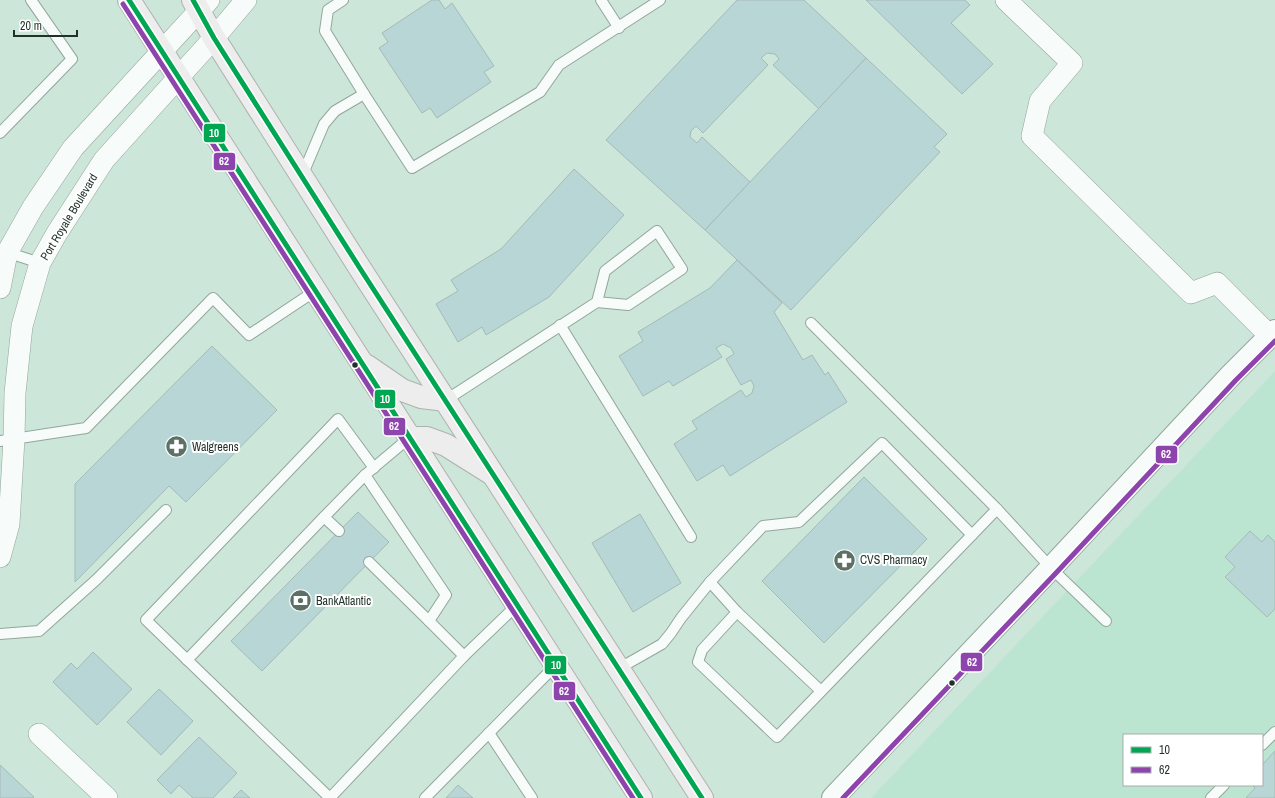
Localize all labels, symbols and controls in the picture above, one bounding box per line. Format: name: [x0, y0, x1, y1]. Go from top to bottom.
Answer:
scale bar: [14, 12, 77, 38]
text: 20 m: [20, 18, 42, 34]
line badge: 10: [203, 123, 226, 143]
text: 10: [209, 126, 219, 140]
line badge: 62: [213, 152, 236, 171]
text: 62: [219, 154, 229, 168]
street label: Port Royale Boulevard: [37, 171, 101, 263]
unlabelled marker: [350, 360, 360, 370]
line badge: 10: [374, 389, 396, 409]
text: 10: [380, 392, 390, 406]
line badge: 62: [383, 417, 406, 436]
text: 62: [389, 419, 399, 433]
pharmacy icon: Walgreens: [163, 434, 189, 460]
place label: Walgreens: [192, 439, 239, 455]
line badge: 62: [1155, 445, 1178, 464]
text: 62: [1161, 447, 1171, 461]
pharmacy icon: CVS Pharmacy: [831, 547, 857, 573]
place label: CVS Pharmacy: [860, 552, 927, 568]
bank icon: BankAtlantic: [287, 588, 313, 614]
place label: BankAtlantic: [316, 593, 371, 609]
line badge: 62: [960, 652, 983, 672]
line badge: 10: [544, 655, 567, 675]
text: 62: [967, 655, 977, 669]
text: 10: [551, 658, 561, 672]
unlabelled marker: [947, 678, 957, 688]
line badge: 62: [553, 681, 576, 701]
text: 62: [559, 684, 569, 698]
legend: [1123, 734, 1263, 786]
text: 10: [1159, 742, 1170, 758]
text: 62: [1159, 762, 1170, 778]

